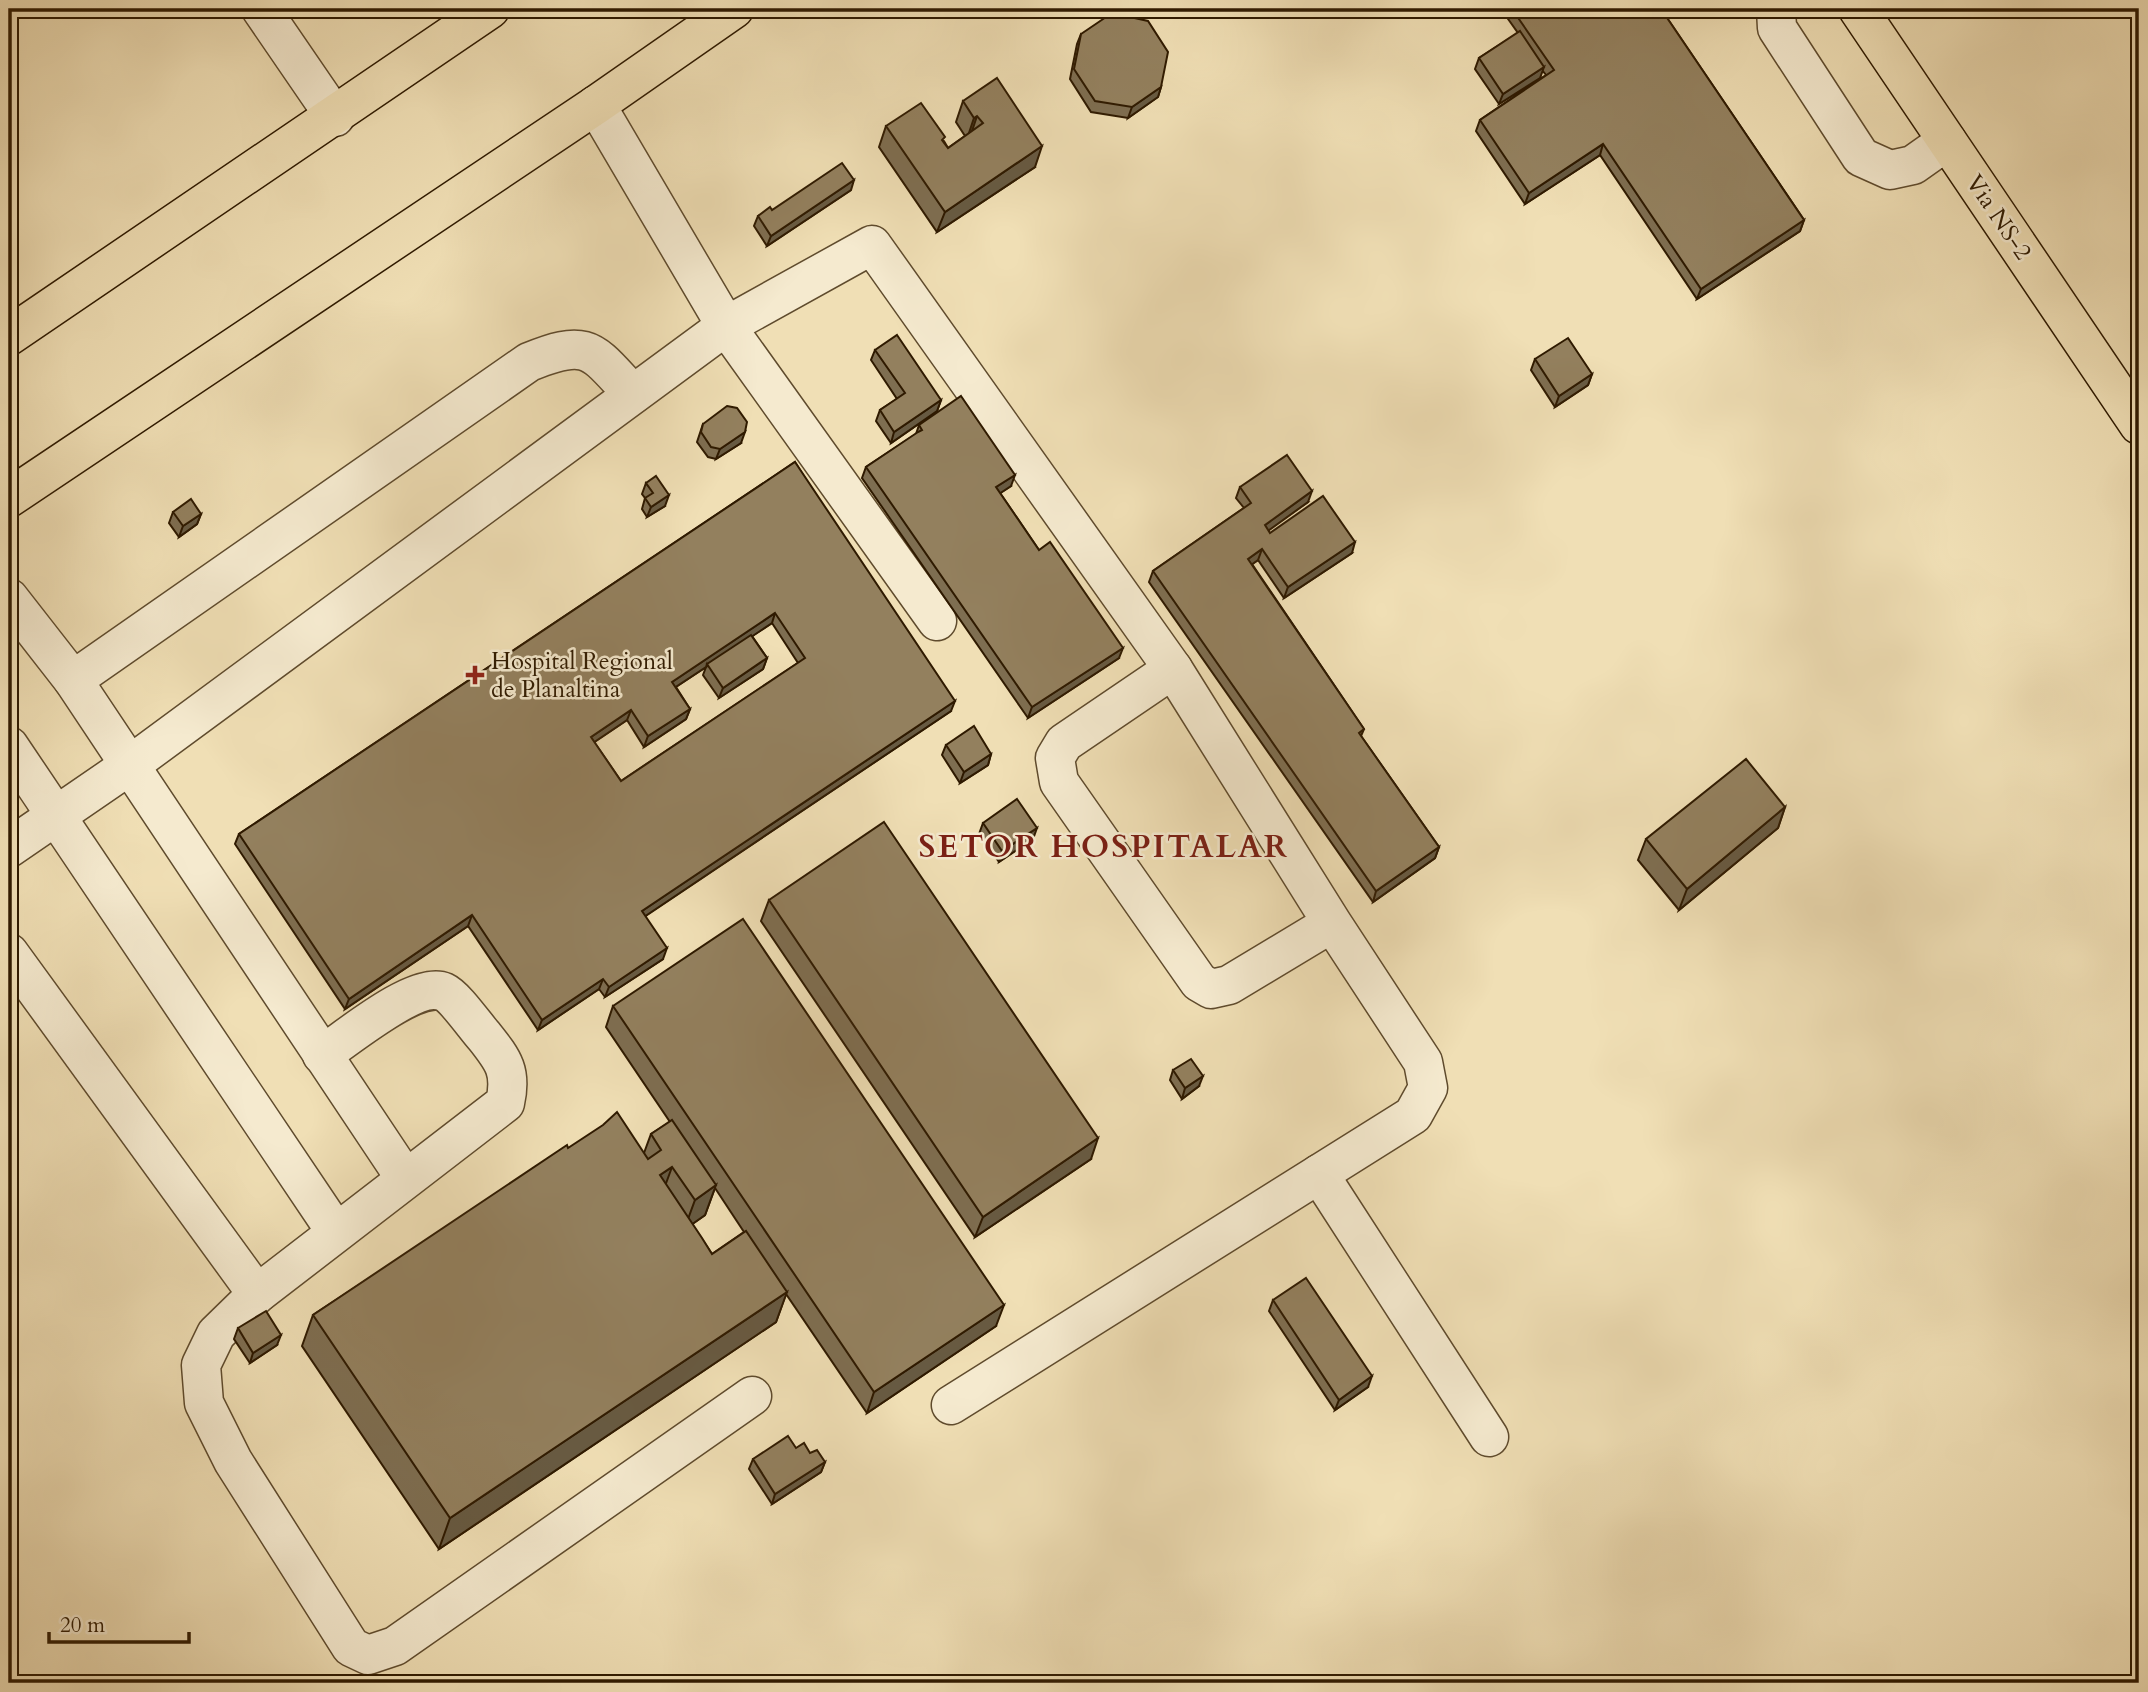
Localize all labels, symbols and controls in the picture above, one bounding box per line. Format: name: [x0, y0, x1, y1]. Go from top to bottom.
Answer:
street label: Via NS-2: [1958, 168, 2039, 267]
place label: Hospital Regional de Planaltina: [491, 645, 673, 706]
marker: Hospital Regional de Planaltina: [465, 665, 485, 685]
district label: SETOR HOSPITALAR: [919, 825, 1289, 869]
scale bar: [49, 1601, 189, 1645]
text: 20 m: [60, 1611, 105, 1640]

